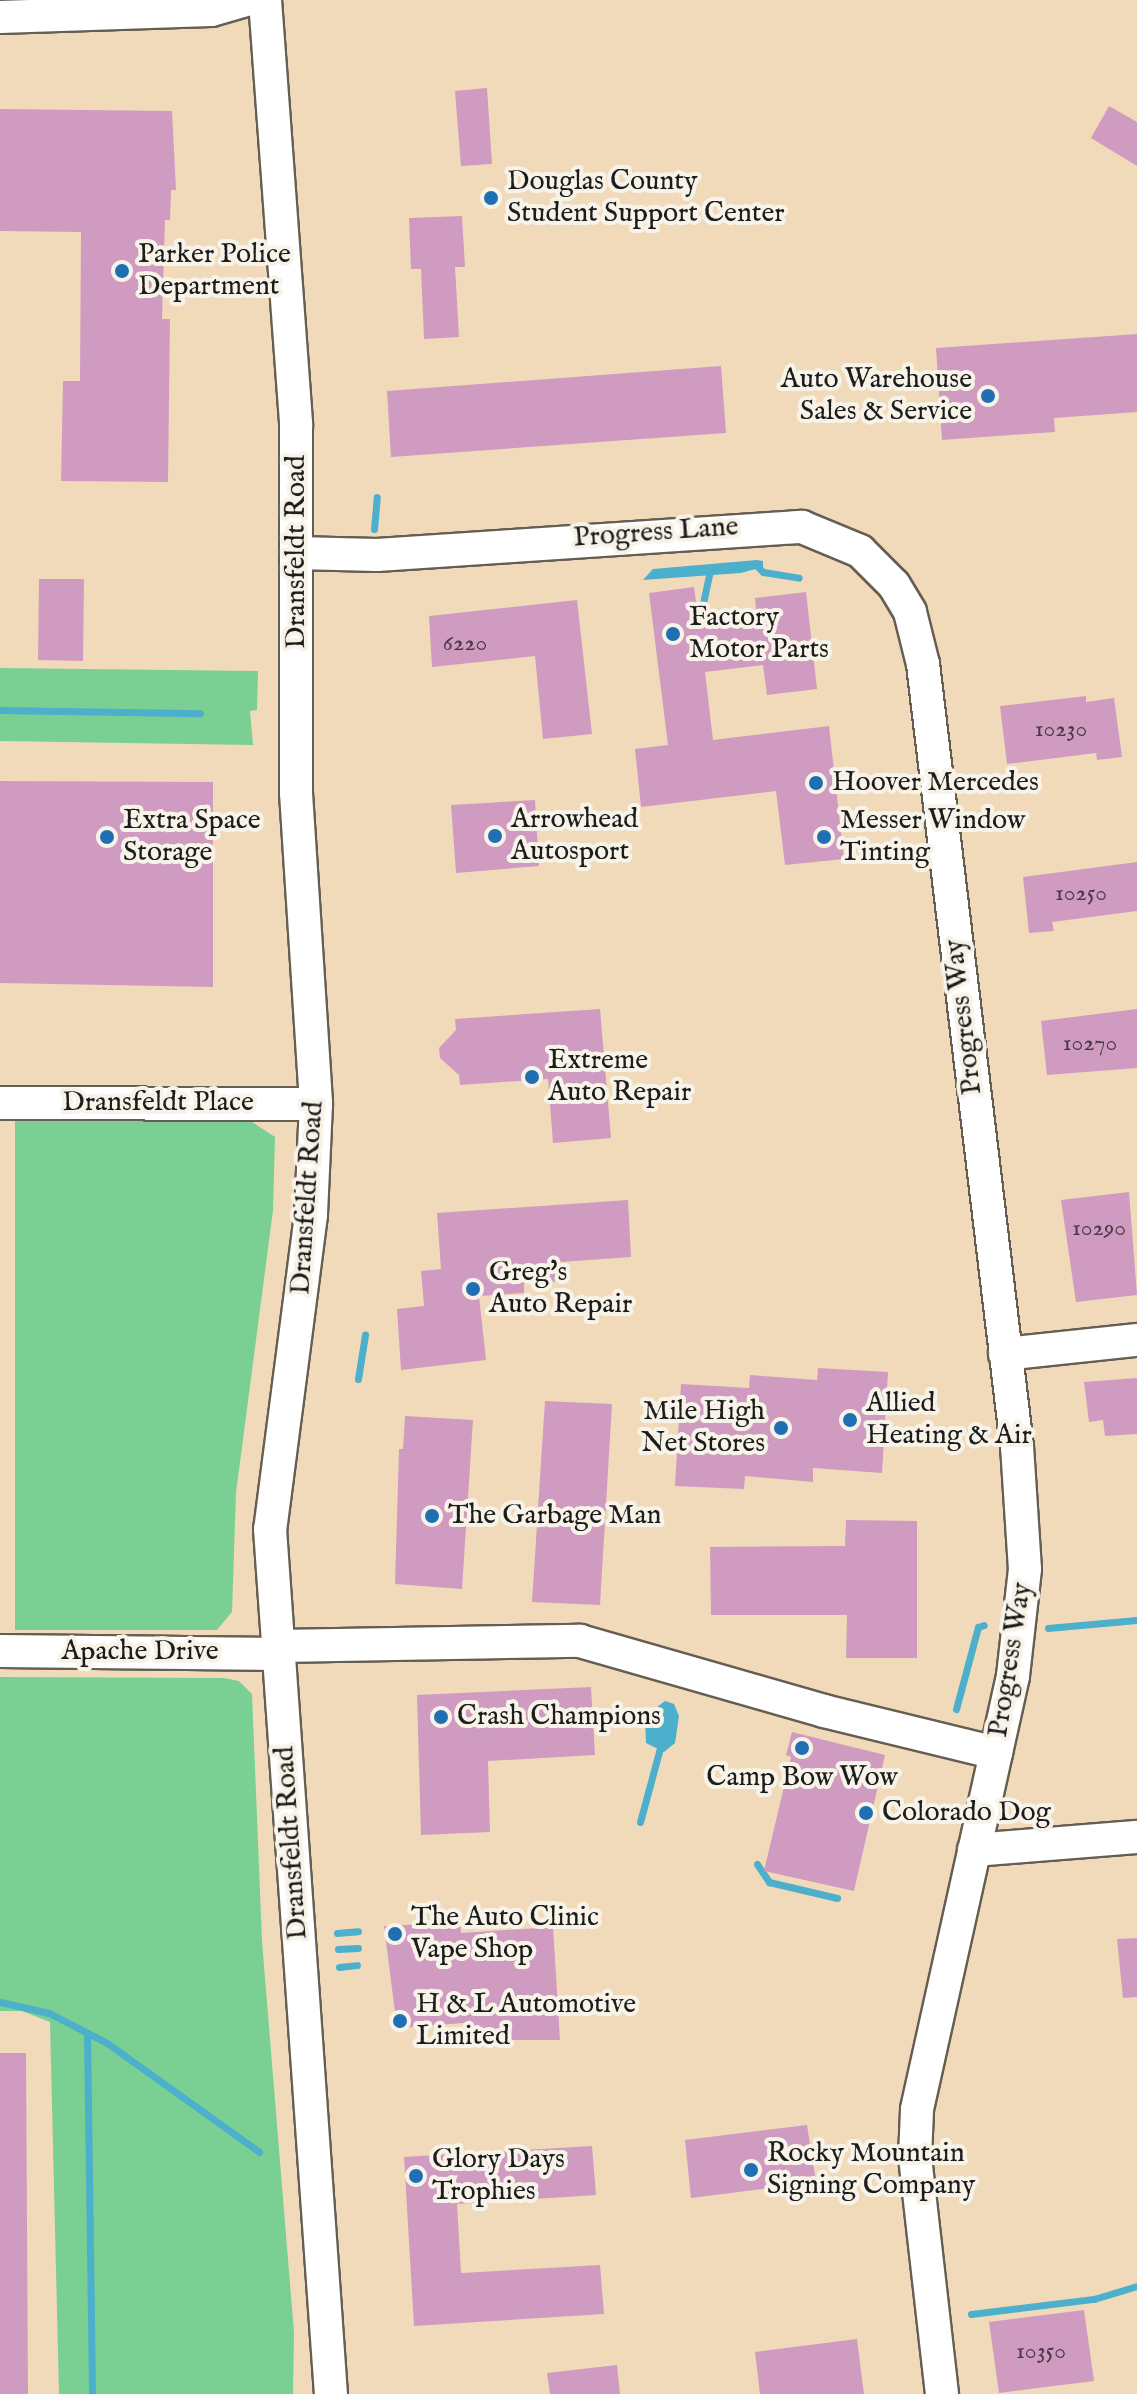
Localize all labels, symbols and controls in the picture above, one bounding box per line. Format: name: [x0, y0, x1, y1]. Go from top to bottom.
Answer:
place label: Douglas County Student Support Center: [507, 165, 785, 231]
marker: Douglas County Student Support Center: [482, 189, 500, 207]
place label: Parker Police Department: [138, 238, 291, 304]
marker: Parker Police Department: [113, 262, 131, 280]
place label: Auto Warehouse Sales & Service: [781, 363, 972, 429]
marker: Auto Warehouse Sales & Service: [979, 387, 997, 405]
street label: Dransfeldt Road: [280, 455, 314, 649]
street label: Progress Lane: [572, 510, 740, 556]
place label: Factory Motor Parts: [689, 601, 829, 667]
marker: Factory Motor Parts: [664, 625, 682, 643]
house number: 6220: [443, 630, 487, 658]
house number: 10230: [1035, 716, 1087, 744]
place label: Hoover Mercedes: [832, 766, 1039, 800]
marker: Hoover Mercedes: [807, 774, 825, 792]
place label: Arrowhead Autosport: [511, 803, 638, 869]
place label: Extra Space Storage: [123, 804, 261, 870]
place label: Messer Window Tinting: [840, 804, 1025, 870]
marker: Arrowhead Autosport: [486, 827, 504, 845]
marker: Extra Space Storage: [98, 828, 116, 846]
marker: Messer Window Tinting: [815, 828, 833, 846]
house number: 10250: [1055, 880, 1107, 908]
street label: Progress Way: [938, 937, 990, 1097]
house number: 10270: [1063, 1030, 1117, 1058]
place label: Extreme Auto Repair: [548, 1044, 691, 1110]
marker: Extreme Auto Repair: [523, 1068, 541, 1086]
street label: Dransfeldt Place: [62, 1086, 254, 1120]
street label: Dransfeldt Road: [284, 1100, 332, 1296]
house number: 10290: [1072, 1215, 1126, 1243]
place label: Greg's Auto Repair: [489, 1256, 632, 1322]
marker: Greg's Auto Repair: [464, 1280, 482, 1298]
place label: Allied Heating & Air: [866, 1387, 1032, 1453]
place label: Mile High Net Stores: [641, 1395, 765, 1461]
marker: Allied Heating & Air: [841, 1411, 859, 1429]
marker: Mile High Net Stores: [772, 1419, 790, 1437]
place label: The Garbage Man: [448, 1499, 662, 1533]
marker: The Garbage Man: [423, 1507, 441, 1525]
street label: Progress Way: [982, 1580, 1040, 1740]
street label: Apache Drive: [61, 1635, 219, 1669]
place label: Crash Champions: [457, 1700, 661, 1734]
marker: Crash Champions: [432, 1708, 450, 1726]
marker: Camp Bow Wow: [793, 1739, 811, 1757]
street label: Dransfeldt Road: [268, 1745, 316, 1941]
place label: Camp Bow Wow: [706, 1761, 898, 1795]
place label: Colorado Dog: [882, 1796, 1051, 1830]
marker: Colorado Dog: [857, 1804, 875, 1822]
place label: The Auto Clinic Vape Shop: [411, 1901, 599, 1967]
marker: The Auto Clinic Vape Shop: [386, 1925, 404, 1943]
place label: H & L Automotive Limited: [416, 1988, 636, 2054]
marker: H & L Automotive Limited: [391, 2012, 409, 2030]
place label: Rocky Mountain Signing Company: [767, 2137, 975, 2203]
place label: Glory Days Trophies: [432, 2143, 565, 2209]
marker: Rocky Mountain Signing Company: [742, 2161, 760, 2179]
marker: Glory Days Trophies: [407, 2167, 425, 2185]
house number: 10350: [1016, 2338, 1066, 2366]

